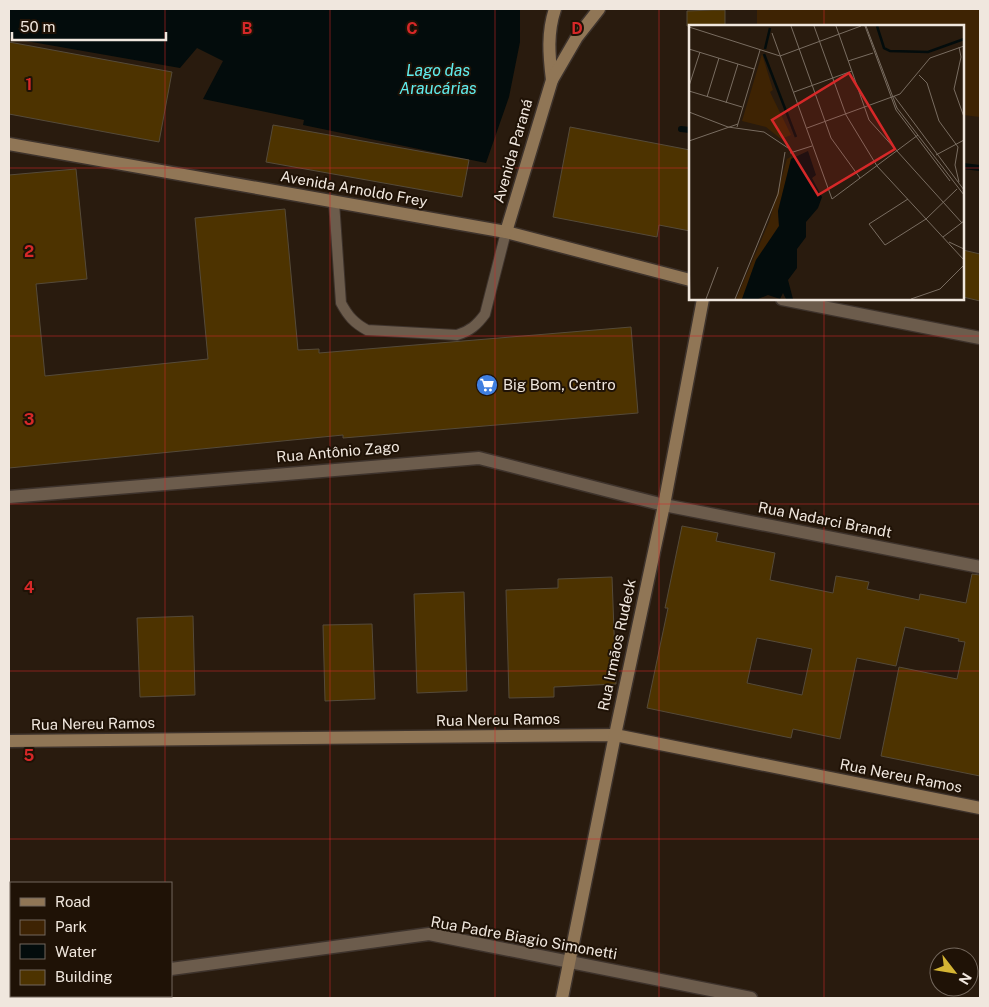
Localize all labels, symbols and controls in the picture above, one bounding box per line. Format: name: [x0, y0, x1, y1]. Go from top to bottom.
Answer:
scale bar: [12, 10, 166, 42]
text: 50 m: [20, 18, 55, 35]
text: B: [242, 19, 253, 38]
text: C: [406, 19, 418, 38]
text: D: [571, 19, 583, 38]
inset map: [689, 25, 964, 300]
water label: Lago das Araucárias: [399, 61, 477, 98]
text: 1: [26, 75, 32, 94]
street label: Avenida Paraná: [490, 97, 535, 205]
street label: Avenida Arnoldo Frey: [279, 167, 429, 210]
text: 2: [24, 242, 34, 261]
supermarket icon: Big Bom, Centro: [475, 373, 499, 397]
place label: Big Bom, Centro: [503, 376, 616, 393]
text: 3: [24, 410, 34, 429]
street label: Rua Antônio Zago: [276, 438, 400, 465]
street label: Rua Nadarci Brandt: [757, 498, 894, 541]
street label: Rua Irmãos Rudeck: [594, 577, 639, 712]
text: 4: [24, 578, 35, 597]
street label: Rua Nereu Ramos: [436, 710, 560, 729]
street label: Rua Nereu Ramos: [31, 714, 155, 733]
text: 5: [24, 746, 35, 765]
street label: Rua Nereu Ramos: [838, 755, 964, 796]
legend: [10, 882, 172, 997]
text: Road: [55, 893, 91, 910]
street label: Rua Padre Biagio Simonetti: [429, 913, 619, 962]
text: Park: [55, 918, 87, 935]
text: Water: [55, 943, 97, 960]
north arrow: [929, 947, 979, 997]
text: Building: [55, 968, 113, 985]
text: N: [955, 970, 975, 988]

